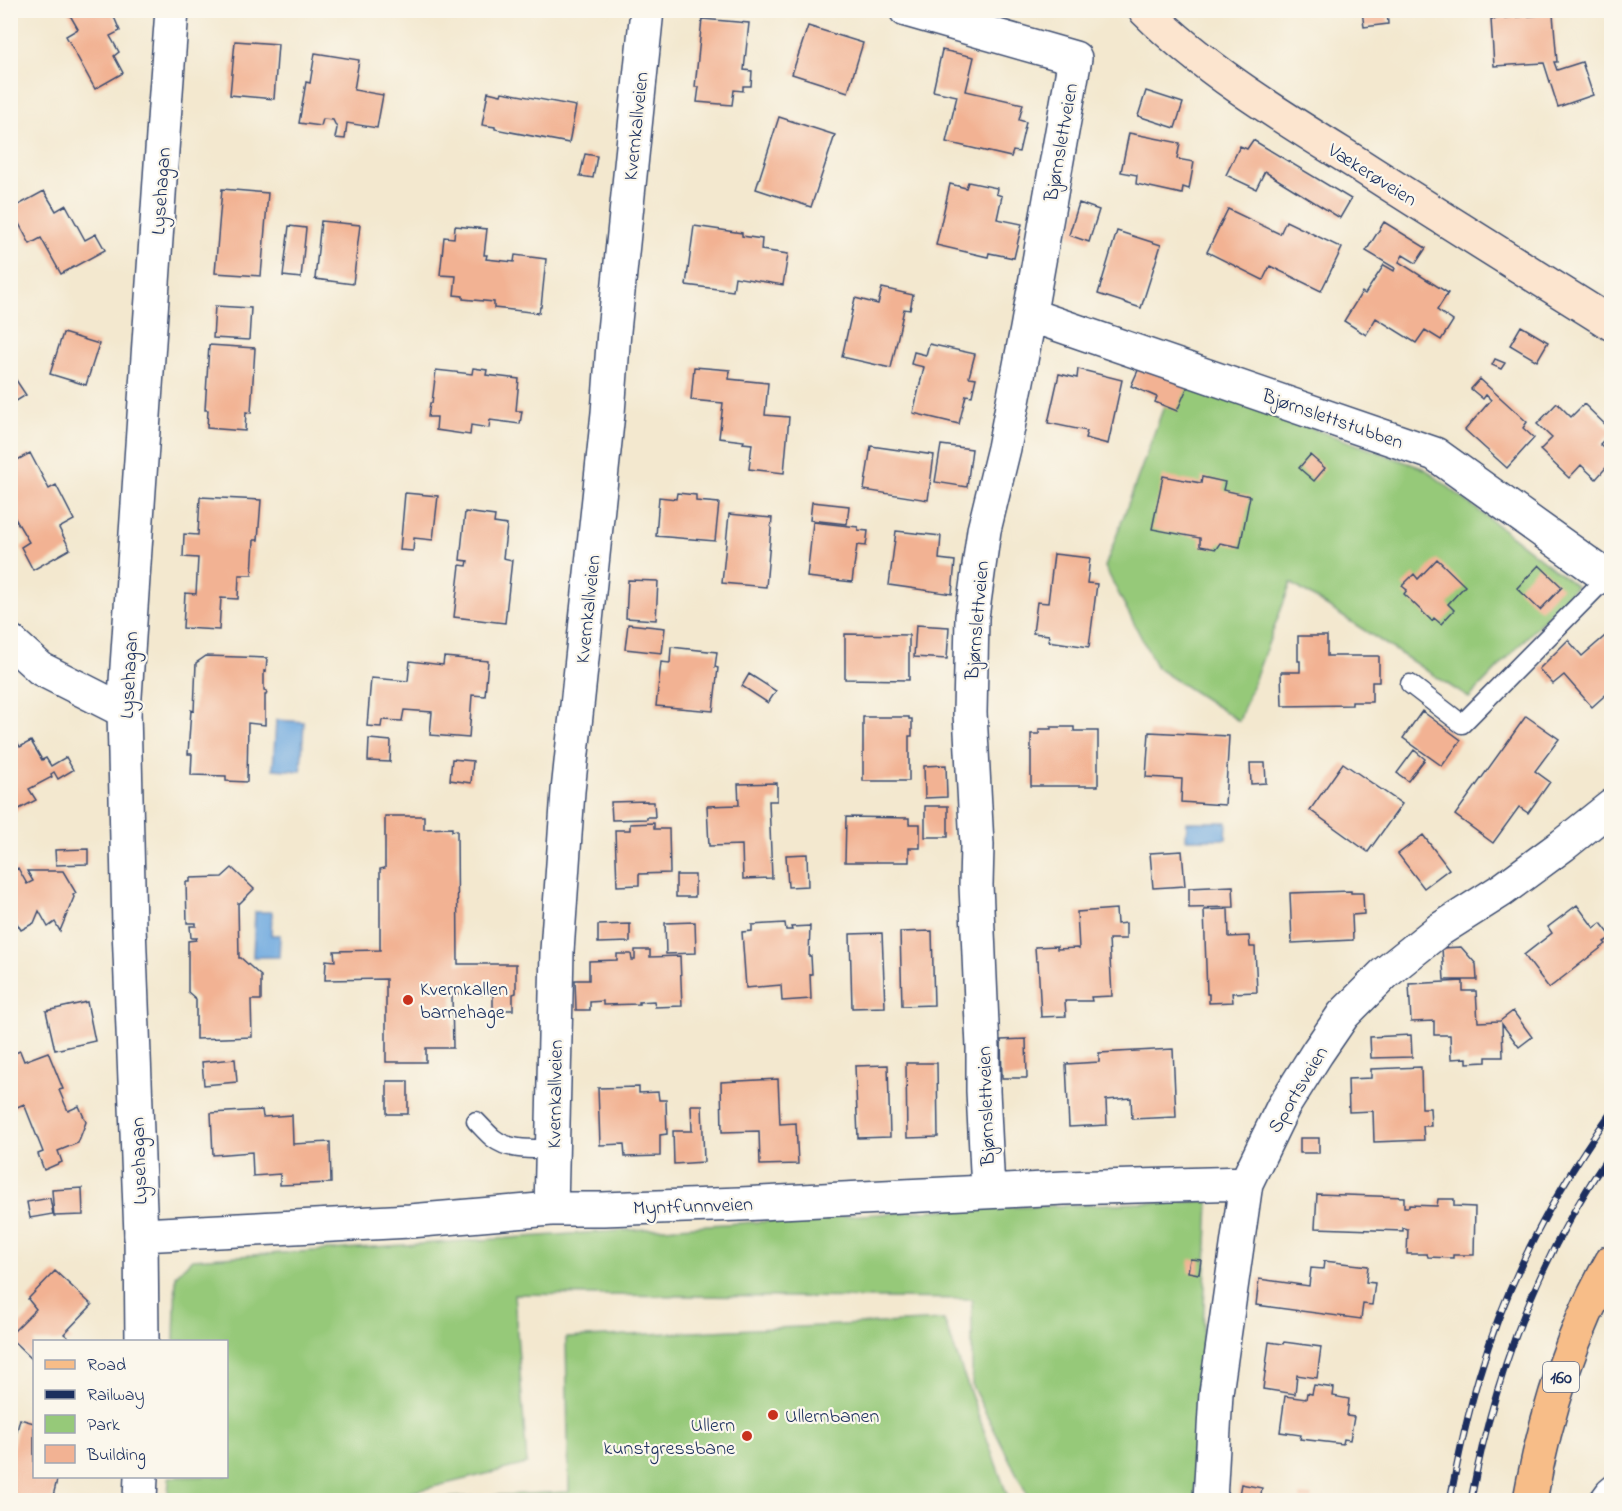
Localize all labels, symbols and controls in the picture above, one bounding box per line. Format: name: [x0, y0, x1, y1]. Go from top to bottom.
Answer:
street label: Kvernkallveien: [617, 70, 658, 182]
street label: Bjørnslettveien: [1038, 81, 1087, 205]
street label: Vækerøveien: [1321, 137, 1422, 215]
street label: Lysehagan: [145, 146, 181, 236]
street label: Bjørnslettstubben: [1257, 382, 1407, 458]
street label: Kvernkallveien: [569, 553, 610, 665]
street label: Bjørnslettveien: [959, 559, 998, 682]
street label: Lysehagan: [114, 630, 148, 720]
place label: Kvernkallen barnehage: [420, 976, 508, 1029]
marker: Kvernkallen barnehage: [401, 993, 415, 1007]
street label: Kvernkallveien: [541, 1039, 572, 1149]
street label: Sportsveien: [1262, 1041, 1337, 1139]
street label: Bjørnslettveien: [971, 1046, 1004, 1167]
street label: Lysehagan: [124, 1116, 158, 1205]
street label: Myntfunnveien: [633, 1191, 754, 1224]
legend: [33, 1340, 228, 1478]
text: Road: [87, 1353, 126, 1379]
road number: 160: [1543, 1362, 1579, 1392]
text: Railway: [87, 1383, 144, 1409]
place label: Ullernbanen: [785, 1403, 880, 1432]
marker: Ullernbanen: [766, 1408, 780, 1422]
place label: Ullern kunstgressbane: [603, 1412, 735, 1465]
text: Park: [87, 1413, 120, 1439]
marker: Ullern kunstgressbane: [740, 1429, 754, 1443]
text: Building: [86, 1443, 146, 1470]

